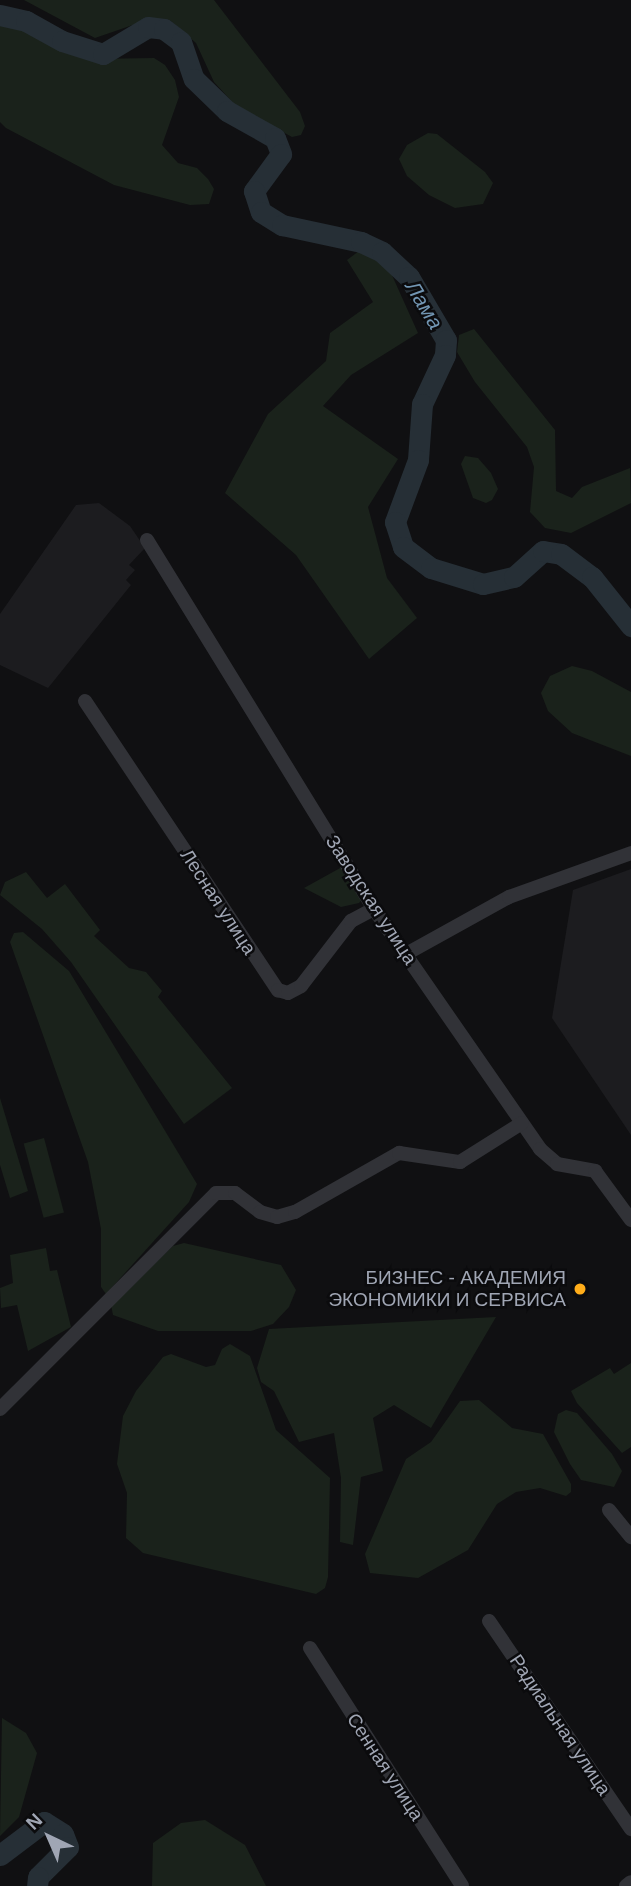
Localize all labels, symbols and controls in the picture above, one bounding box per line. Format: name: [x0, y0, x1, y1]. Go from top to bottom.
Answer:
water label: Лама: [400, 276, 448, 334]
street label: Заводская улица: [321, 831, 421, 969]
street label: Лесная улица: [175, 845, 261, 959]
place label: БИЗНЕС - АКАДЕМИЯ ЭКОНОМИКИ И СЕРВИСА: [328, 1267, 566, 1311]
marker: БИЗНЕС - АКАДЕМИЯ ЭКОНОМИКИ И СЕРВИСА: [572, 1281, 588, 1297]
street label: Радиальная улица: [504, 1650, 616, 1800]
street label: Сенная улица: [342, 1709, 428, 1825]
north arrow: [14, 1802, 84, 1872]
text: N: [22, 1809, 46, 1834]

